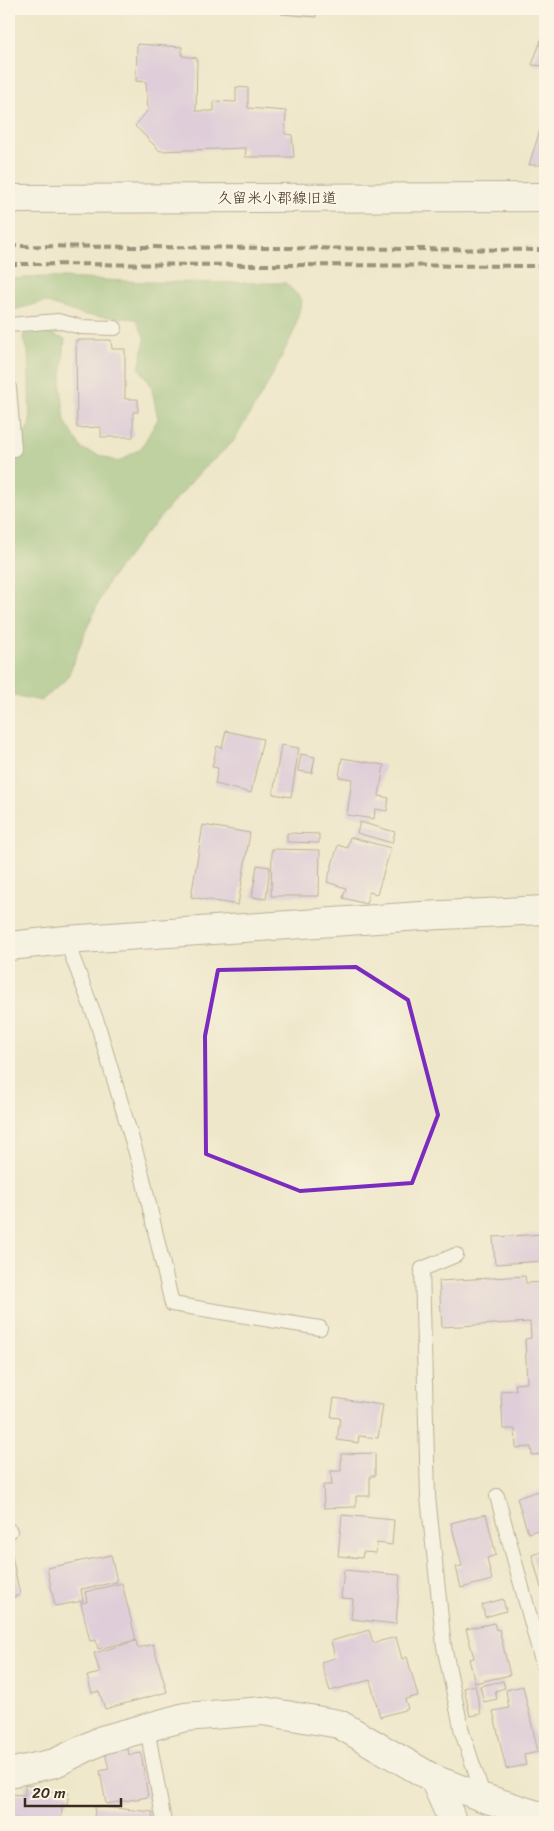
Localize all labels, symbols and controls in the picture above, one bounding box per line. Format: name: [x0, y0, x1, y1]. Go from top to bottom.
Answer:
street label: 久留米小郡線旧道: [217, 185, 337, 211]
scale bar: [25, 1776, 121, 1808]
text: 20 m: [32, 1780, 66, 1806]

